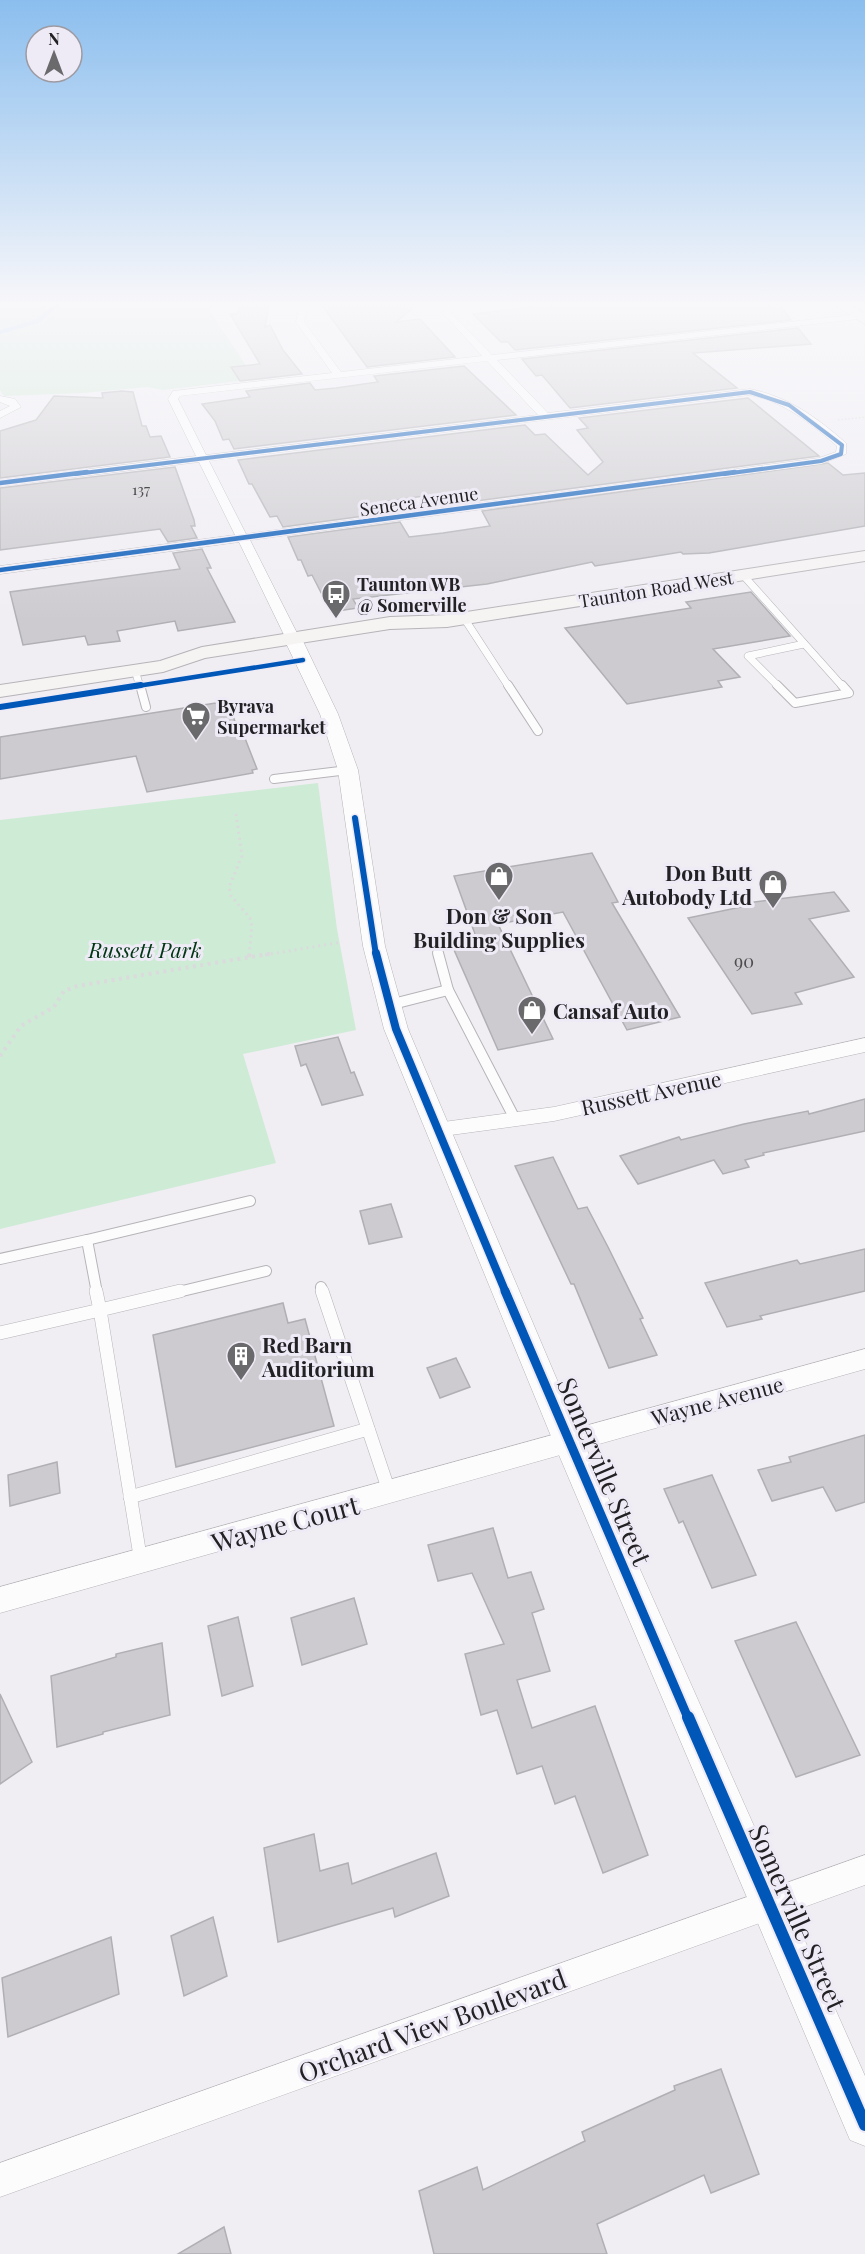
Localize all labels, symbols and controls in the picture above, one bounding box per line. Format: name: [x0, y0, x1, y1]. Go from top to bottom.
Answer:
north arrow: [24, 24, 84, 84]
text: N: [48, 28, 60, 49]
house number: 137: [132, 479, 150, 499]
street label: Seneca Avenue: [358, 481, 480, 521]
street label: Taunton Road West: [577, 565, 736, 613]
place label: Taunton WB @ Somerville: [357, 572, 466, 617]
bus stop icon: Taunton WB @ Somerville: [320, 578, 352, 620]
place label: Byrava Supermarket: [217, 694, 326, 739]
supermarket icon: Byrava Supermarket: [180, 700, 212, 742]
place label: Don Butt Autobody Ltd: [621, 858, 753, 910]
shop icon: Don & Son Building Supplies: [483, 860, 515, 902]
shop icon: Don Butt Autobody Ltd: [757, 868, 789, 910]
place label: Don & Son Building Supplies: [413, 901, 585, 953]
park label: Russett Park: [87, 935, 202, 963]
house number: 90: [734, 949, 754, 973]
shop icon: Cansaf Auto: [516, 994, 548, 1036]
place label: Cansaf Auto: [553, 996, 669, 1024]
street label: Russett Avenue: [578, 1063, 724, 1121]
place label: Red Barn Auditorium: [261, 1330, 375, 1382]
building icon: Red Barn Auditorium: [225, 1340, 257, 1382]
street label: Wayne Avenue: [647, 1369, 786, 1431]
street label: Somerville Street: [550, 1372, 661, 1571]
street label: Wayne Court: [206, 1486, 363, 1560]
street label: Somerville Street: [741, 1818, 855, 2016]
street label: Orchard View Boulevard: [293, 1960, 571, 2090]

